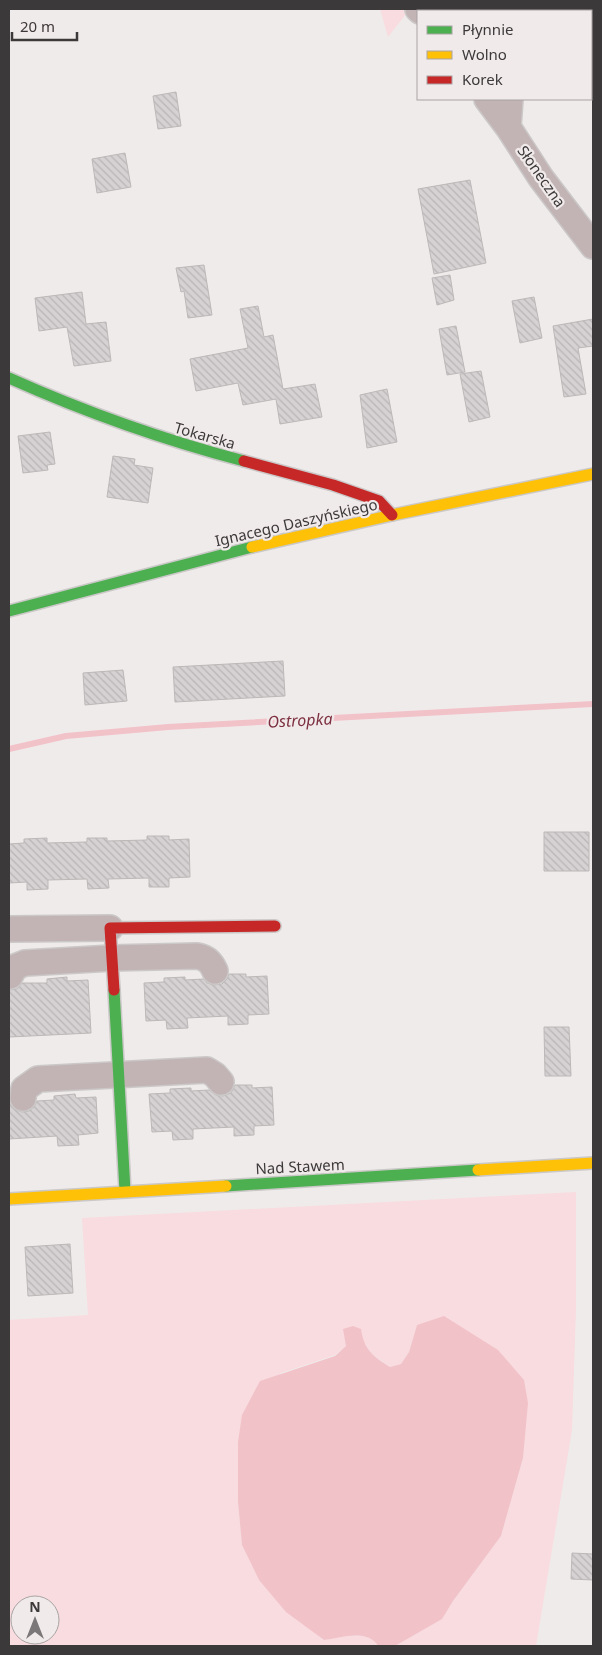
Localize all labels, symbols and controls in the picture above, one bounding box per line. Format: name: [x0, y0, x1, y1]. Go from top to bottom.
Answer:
scale bar: [12, 10, 78, 42]
legend: [417, 10, 592, 100]
text: 20 m: [20, 16, 55, 36]
text: Płynnie: [462, 19, 513, 39]
text: Wolno: [462, 44, 507, 64]
text: Korek: [462, 69, 503, 89]
street label: Słoneczna: [513, 141, 571, 211]
street label: Tokarska: [172, 417, 238, 453]
street label: Ignacego Daszyńskiego: [213, 494, 379, 550]
water label: Ostropka: [267, 707, 333, 733]
street label: Nad Stawem: [255, 1154, 345, 1178]
north arrow: [10, 1595, 60, 1645]
text: N: [29, 1597, 41, 1616]

